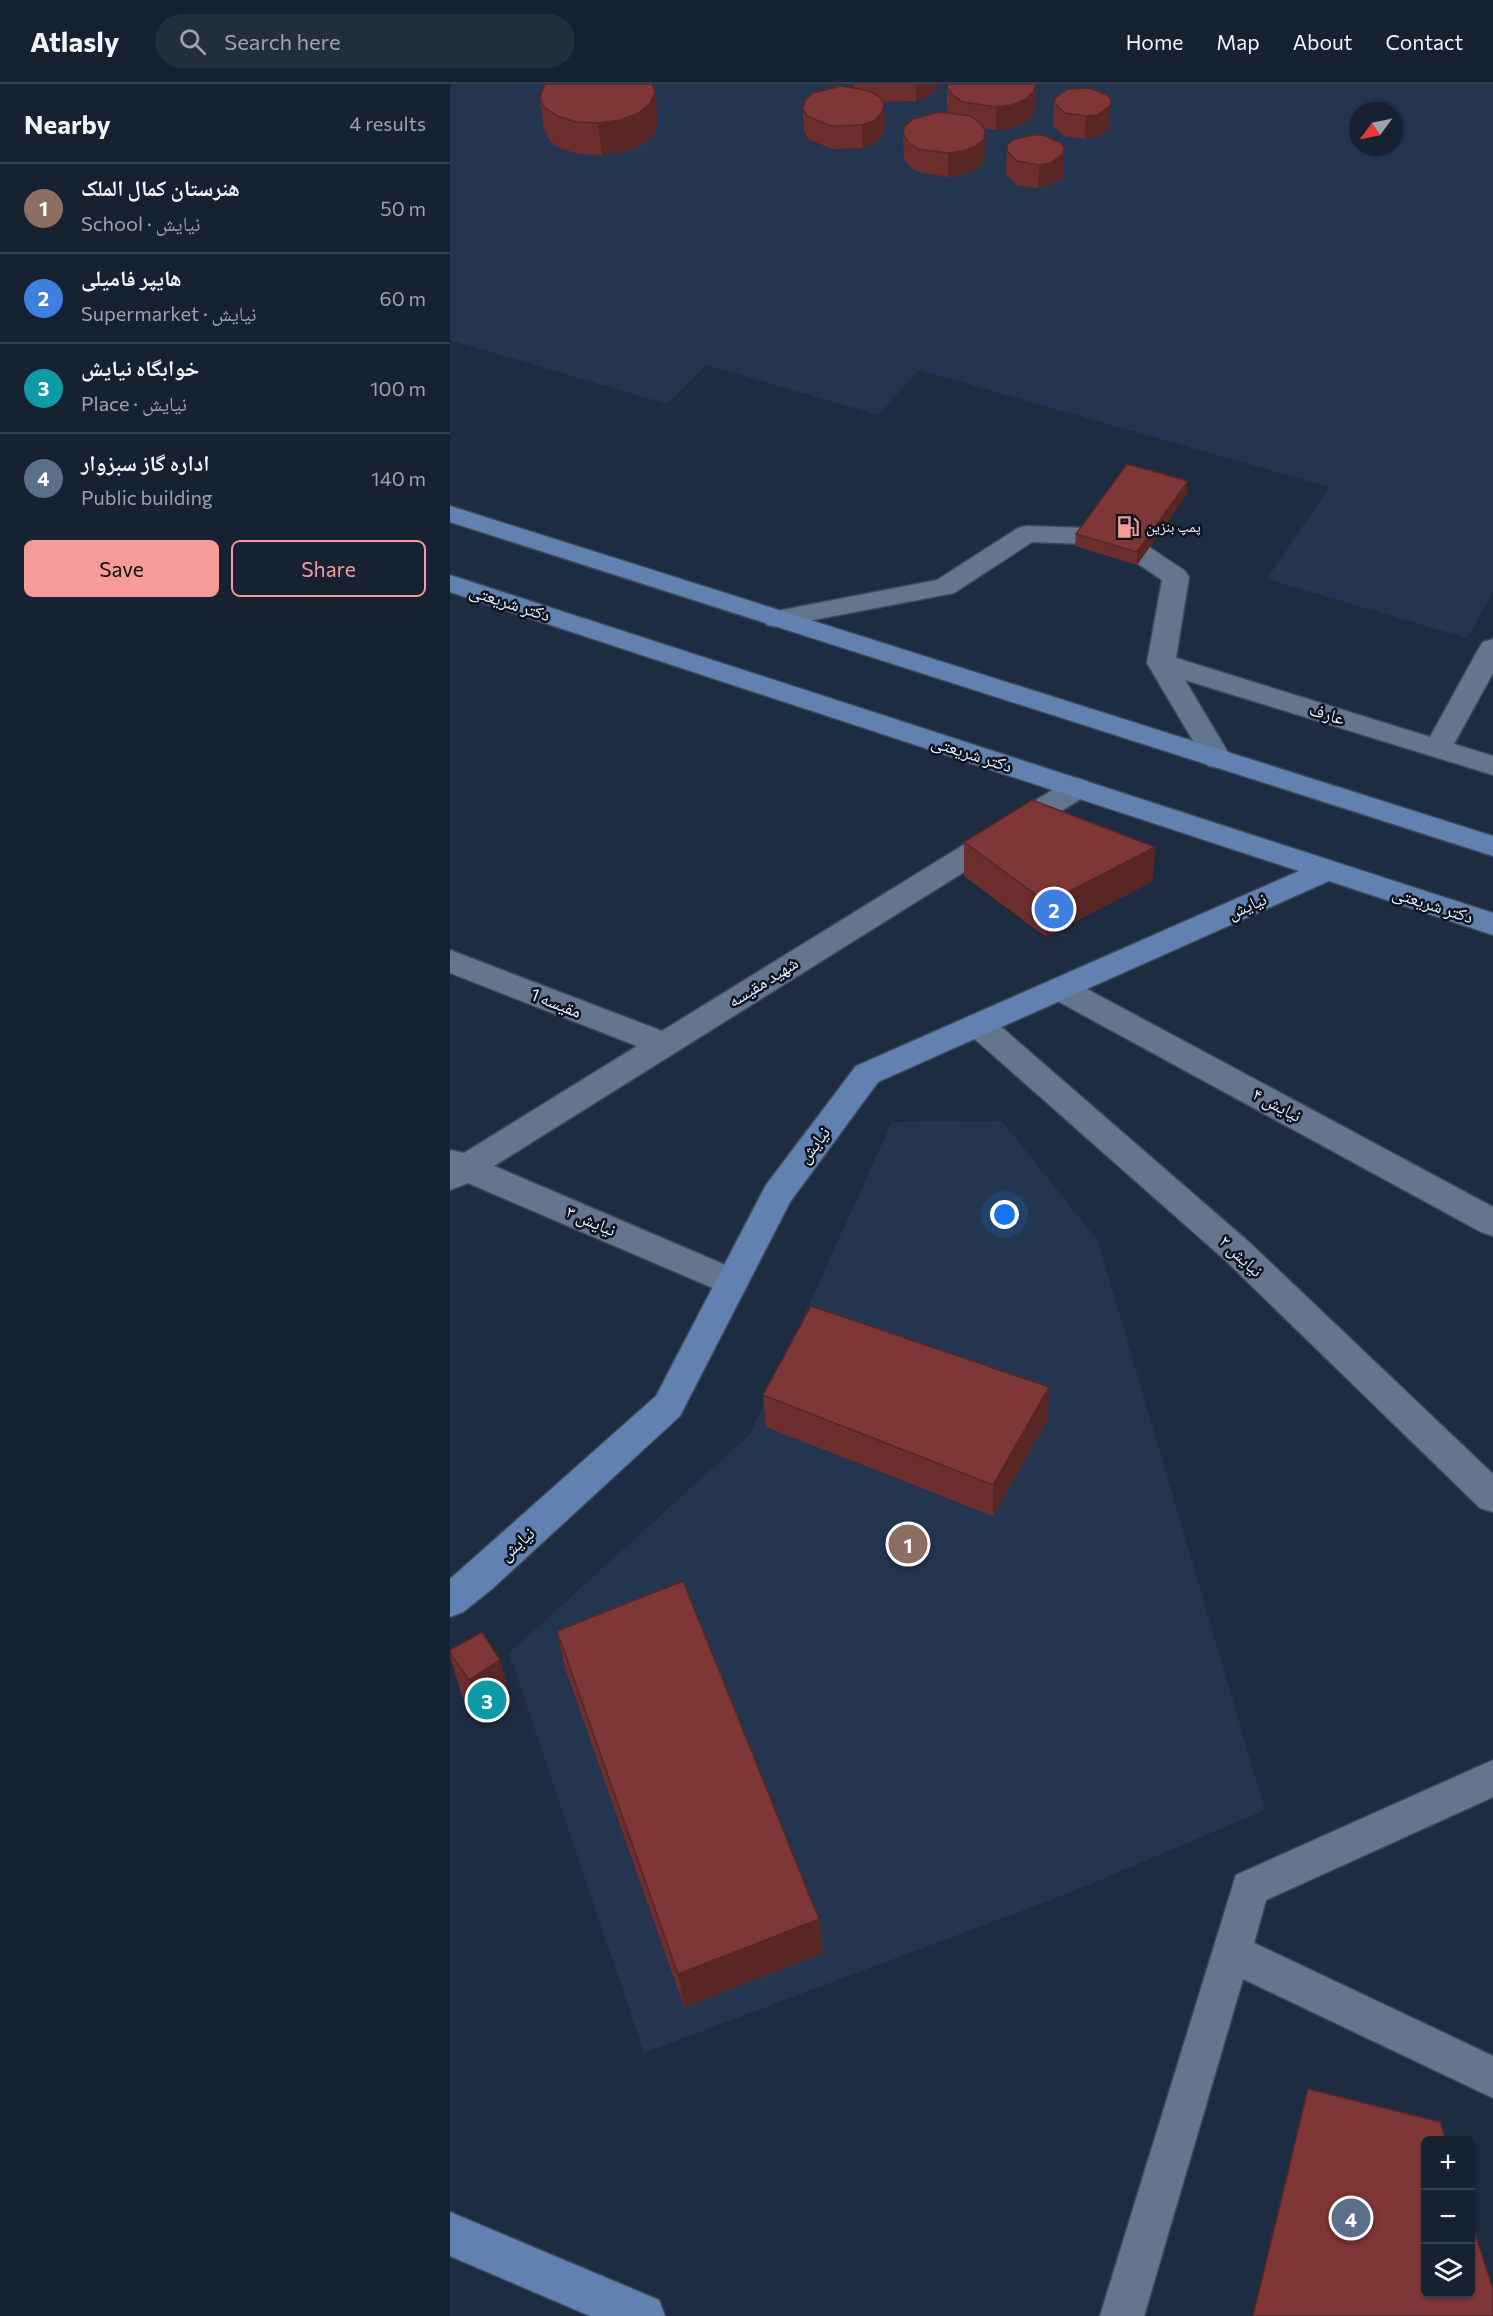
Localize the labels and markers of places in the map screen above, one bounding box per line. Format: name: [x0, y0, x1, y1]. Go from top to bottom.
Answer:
fuel station icon: پمپ بنزین: [1115, 514, 1141, 540]
place label: پمپ بنزین: [1146, 517, 1201, 537]
pin: 2: [1034, 886, 1074, 932]
pin: 1: [888, 1522, 928, 1566]
pin: 3: [468, 1678, 507, 1722]
pin: 4: [1332, 2196, 1370, 2240]

